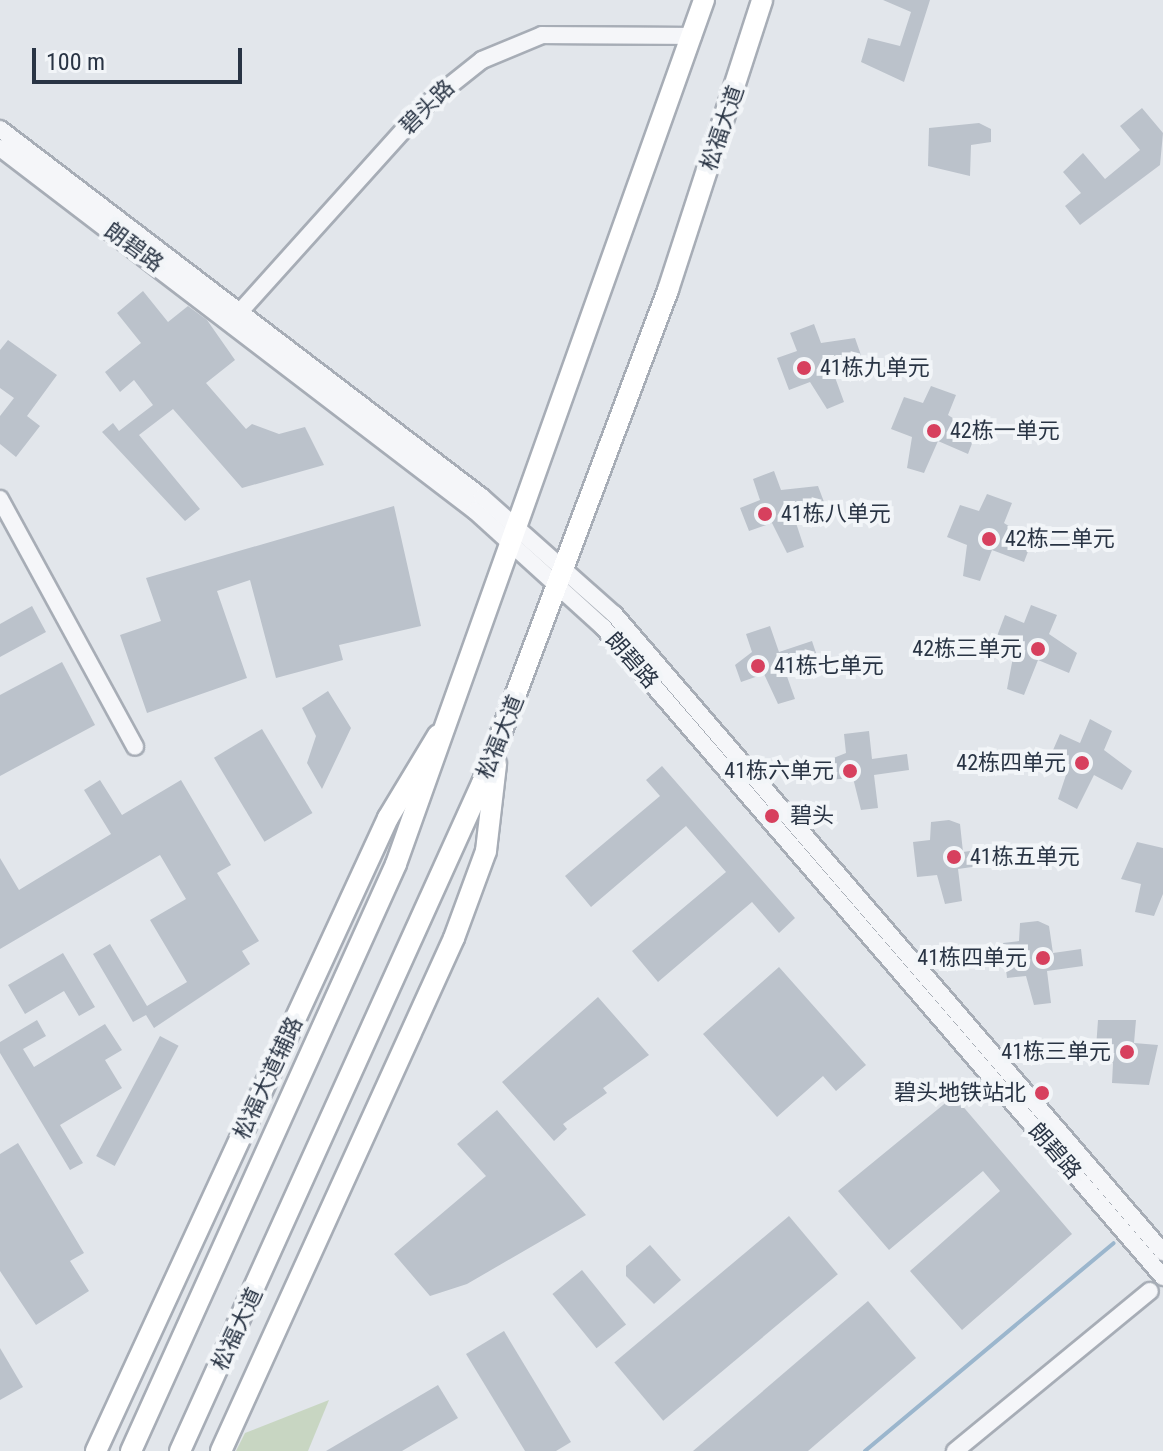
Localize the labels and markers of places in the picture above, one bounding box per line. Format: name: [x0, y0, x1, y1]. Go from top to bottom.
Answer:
place label: 41栋九单元: [820, 355, 930, 381]
marker: 41栋九单元: [795, 359, 813, 377]
place label: 42栋一单元: [950, 418, 1060, 444]
marker: 42栋一单元: [925, 422, 943, 440]
place label: 41栋八单元: [781, 501, 891, 527]
marker: 41栋八单元: [756, 505, 774, 523]
place label: 42栋二单元: [1005, 526, 1115, 552]
marker: 42栋二单元: [980, 530, 998, 548]
place label: 42栋三单元: [912, 636, 1022, 662]
marker: 42栋三单元: [1029, 640, 1047, 658]
place label: 41栋七单元: [774, 653, 884, 679]
marker: 41栋七单元: [749, 657, 767, 675]
place label: 42栋四单元: [956, 750, 1066, 776]
marker: 42栋四单元: [1073, 754, 1091, 772]
place label: 41栋六单元: [724, 758, 834, 784]
marker: 41栋六单元: [841, 762, 859, 780]
place label: 碧头: [790, 803, 834, 829]
marker: 碧头: [761, 805, 783, 827]
place label: 41栋五单元: [970, 844, 1080, 870]
marker: 41栋五单元: [945, 848, 963, 866]
place label: 41栋四单元: [917, 945, 1027, 971]
marker: 41栋四单元: [1034, 949, 1052, 967]
place label: 41栋三单元: [1001, 1039, 1111, 1065]
marker: 41栋三单元: [1118, 1043, 1136, 1061]
place label: 碧头地铁站北: [894, 1080, 1026, 1106]
marker: 碧头地铁站北: [1033, 1084, 1051, 1102]

